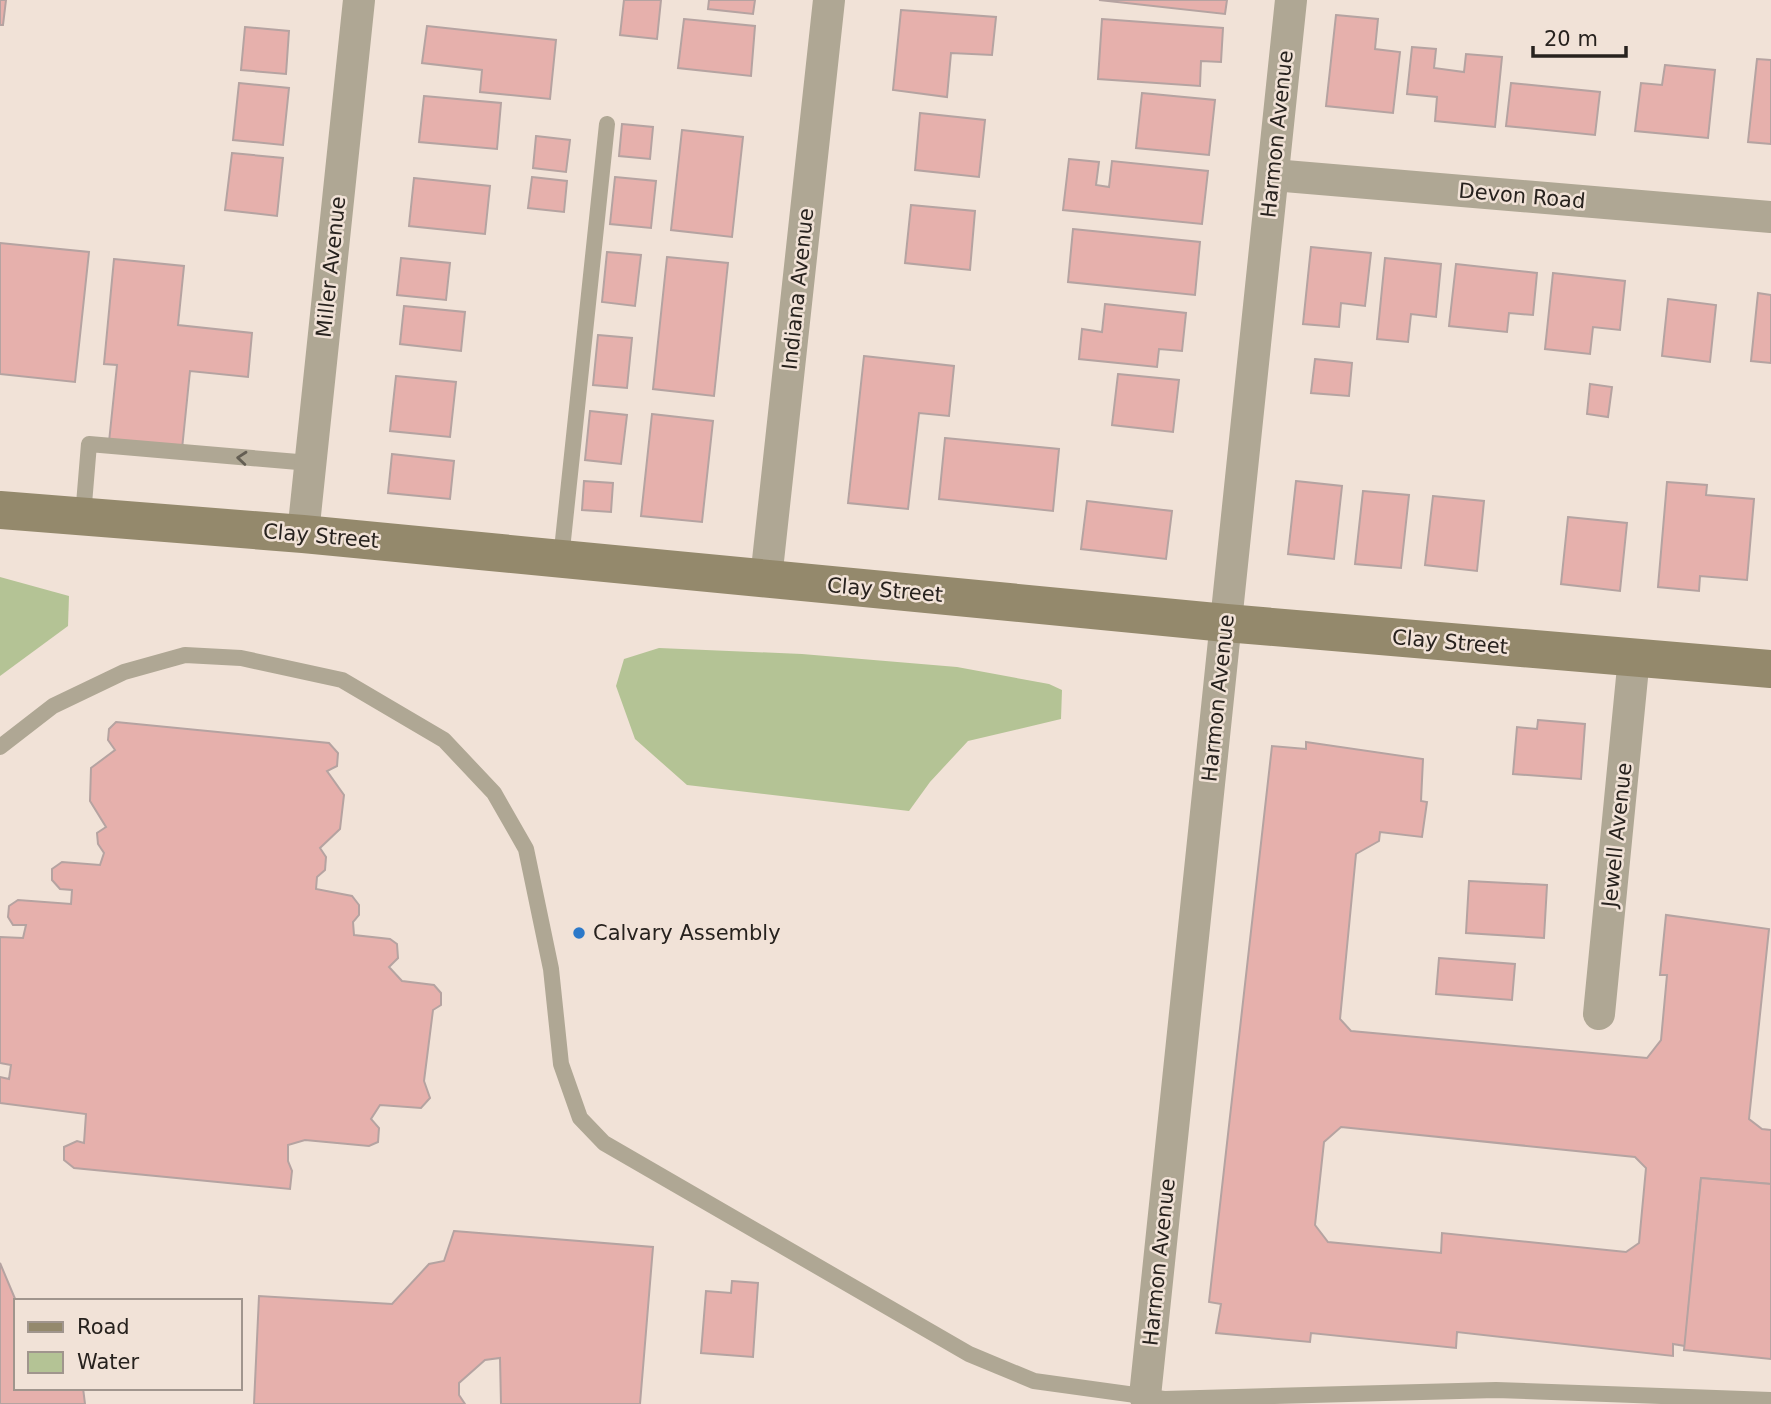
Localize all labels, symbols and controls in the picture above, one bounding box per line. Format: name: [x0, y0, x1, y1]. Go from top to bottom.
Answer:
scale bar: [1533, 14, 1626, 58]
text: 20 m: [1544, 27, 1598, 51]
street label: Harmon Avenue: [1256, 49, 1298, 219]
street label: Devon Road: [1458, 179, 1586, 213]
street label: Miller Avenue: [312, 195, 350, 339]
street label: Indiana Avenue: [778, 207, 818, 371]
one-way arrow: [237, 450, 248, 465]
street label: Clay Street: [262, 519, 380, 553]
street label: Clay Street: [826, 573, 944, 607]
street label: Harmon Avenue: [1197, 613, 1239, 783]
street label: Clay Street: [1391, 625, 1509, 659]
street label: Jewell Avenue: [1597, 761, 1637, 911]
place label: Calvary Assembly: [593, 921, 781, 945]
marker: Calvary Assembly: [571, 925, 587, 941]
street label: Harmon Avenue: [1138, 1177, 1180, 1347]
legend: [14, 1299, 242, 1390]
text: Road: [77, 1315, 130, 1339]
text: Water: [77, 1350, 139, 1374]

